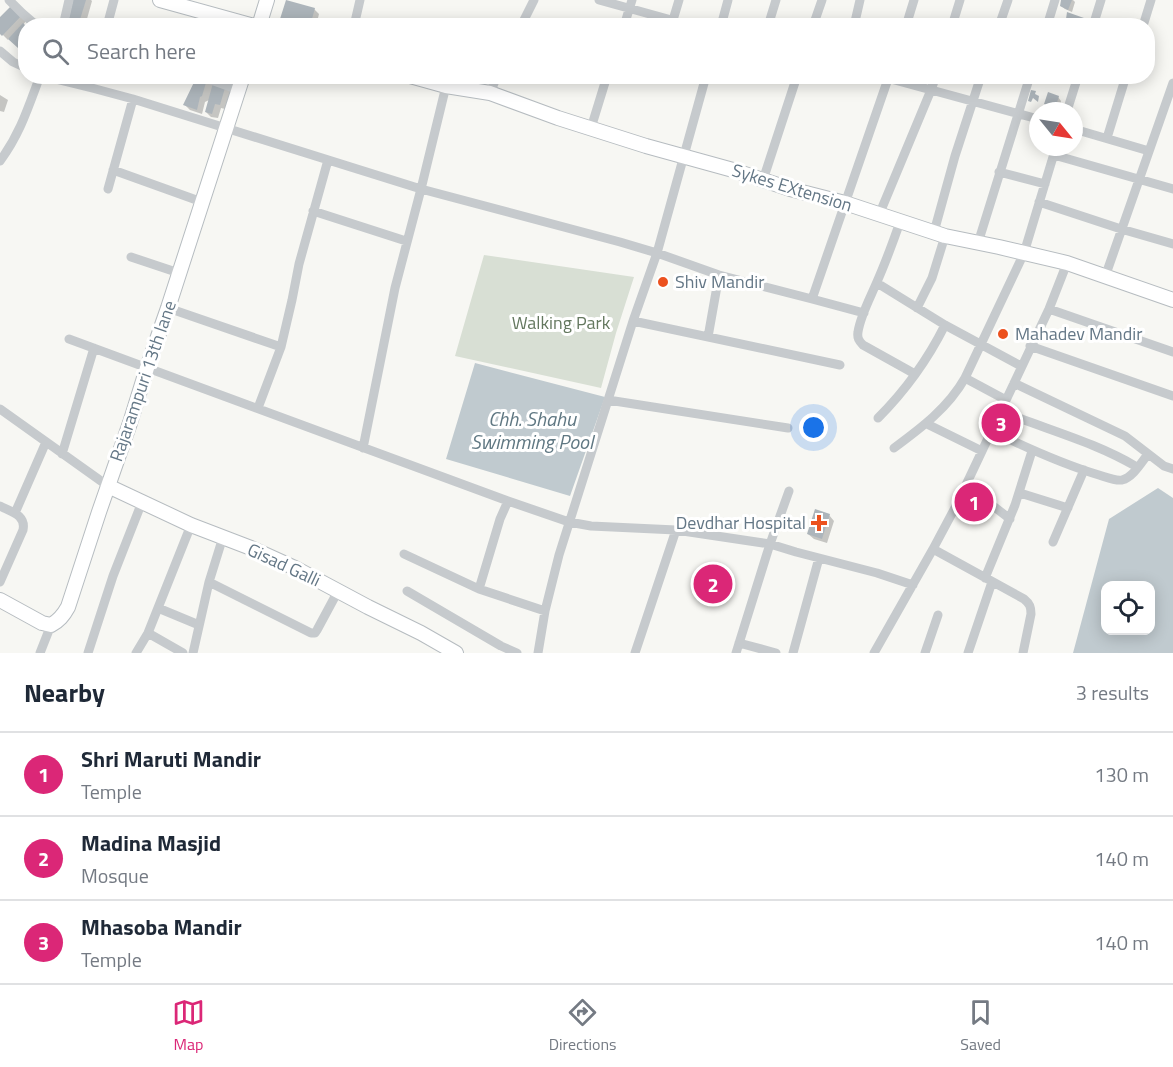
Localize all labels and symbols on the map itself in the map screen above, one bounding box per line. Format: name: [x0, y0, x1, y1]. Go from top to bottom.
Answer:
north arrow: [1029, 102, 1083, 156]
street label: Sykes EXtension: [729, 156, 856, 219]
place label: Shiv Mandir: [675, 268, 764, 295]
marker: Shiv Mandir: [656, 275, 670, 289]
street label: Rajarampuri 13th lane: [102, 297, 183, 465]
park label: Walking Park: [512, 309, 611, 336]
place label: Mahadev Mandir: [1015, 320, 1142, 347]
marker: Mahadev Mandir: [996, 327, 1010, 341]
pin: 3: [982, 400, 1020, 446]
water label: Chh. Shahu Swimming Pool: [471, 403, 596, 457]
your location: [799, 413, 828, 442]
pin: 1: [954, 480, 994, 524]
place label: Devdhar Hospital: [676, 509, 806, 536]
marker: Devdhar Hospital: [810, 514, 828, 532]
street label: Gisad Galli: [243, 536, 325, 593]
pin: 2: [694, 562, 732, 606]

